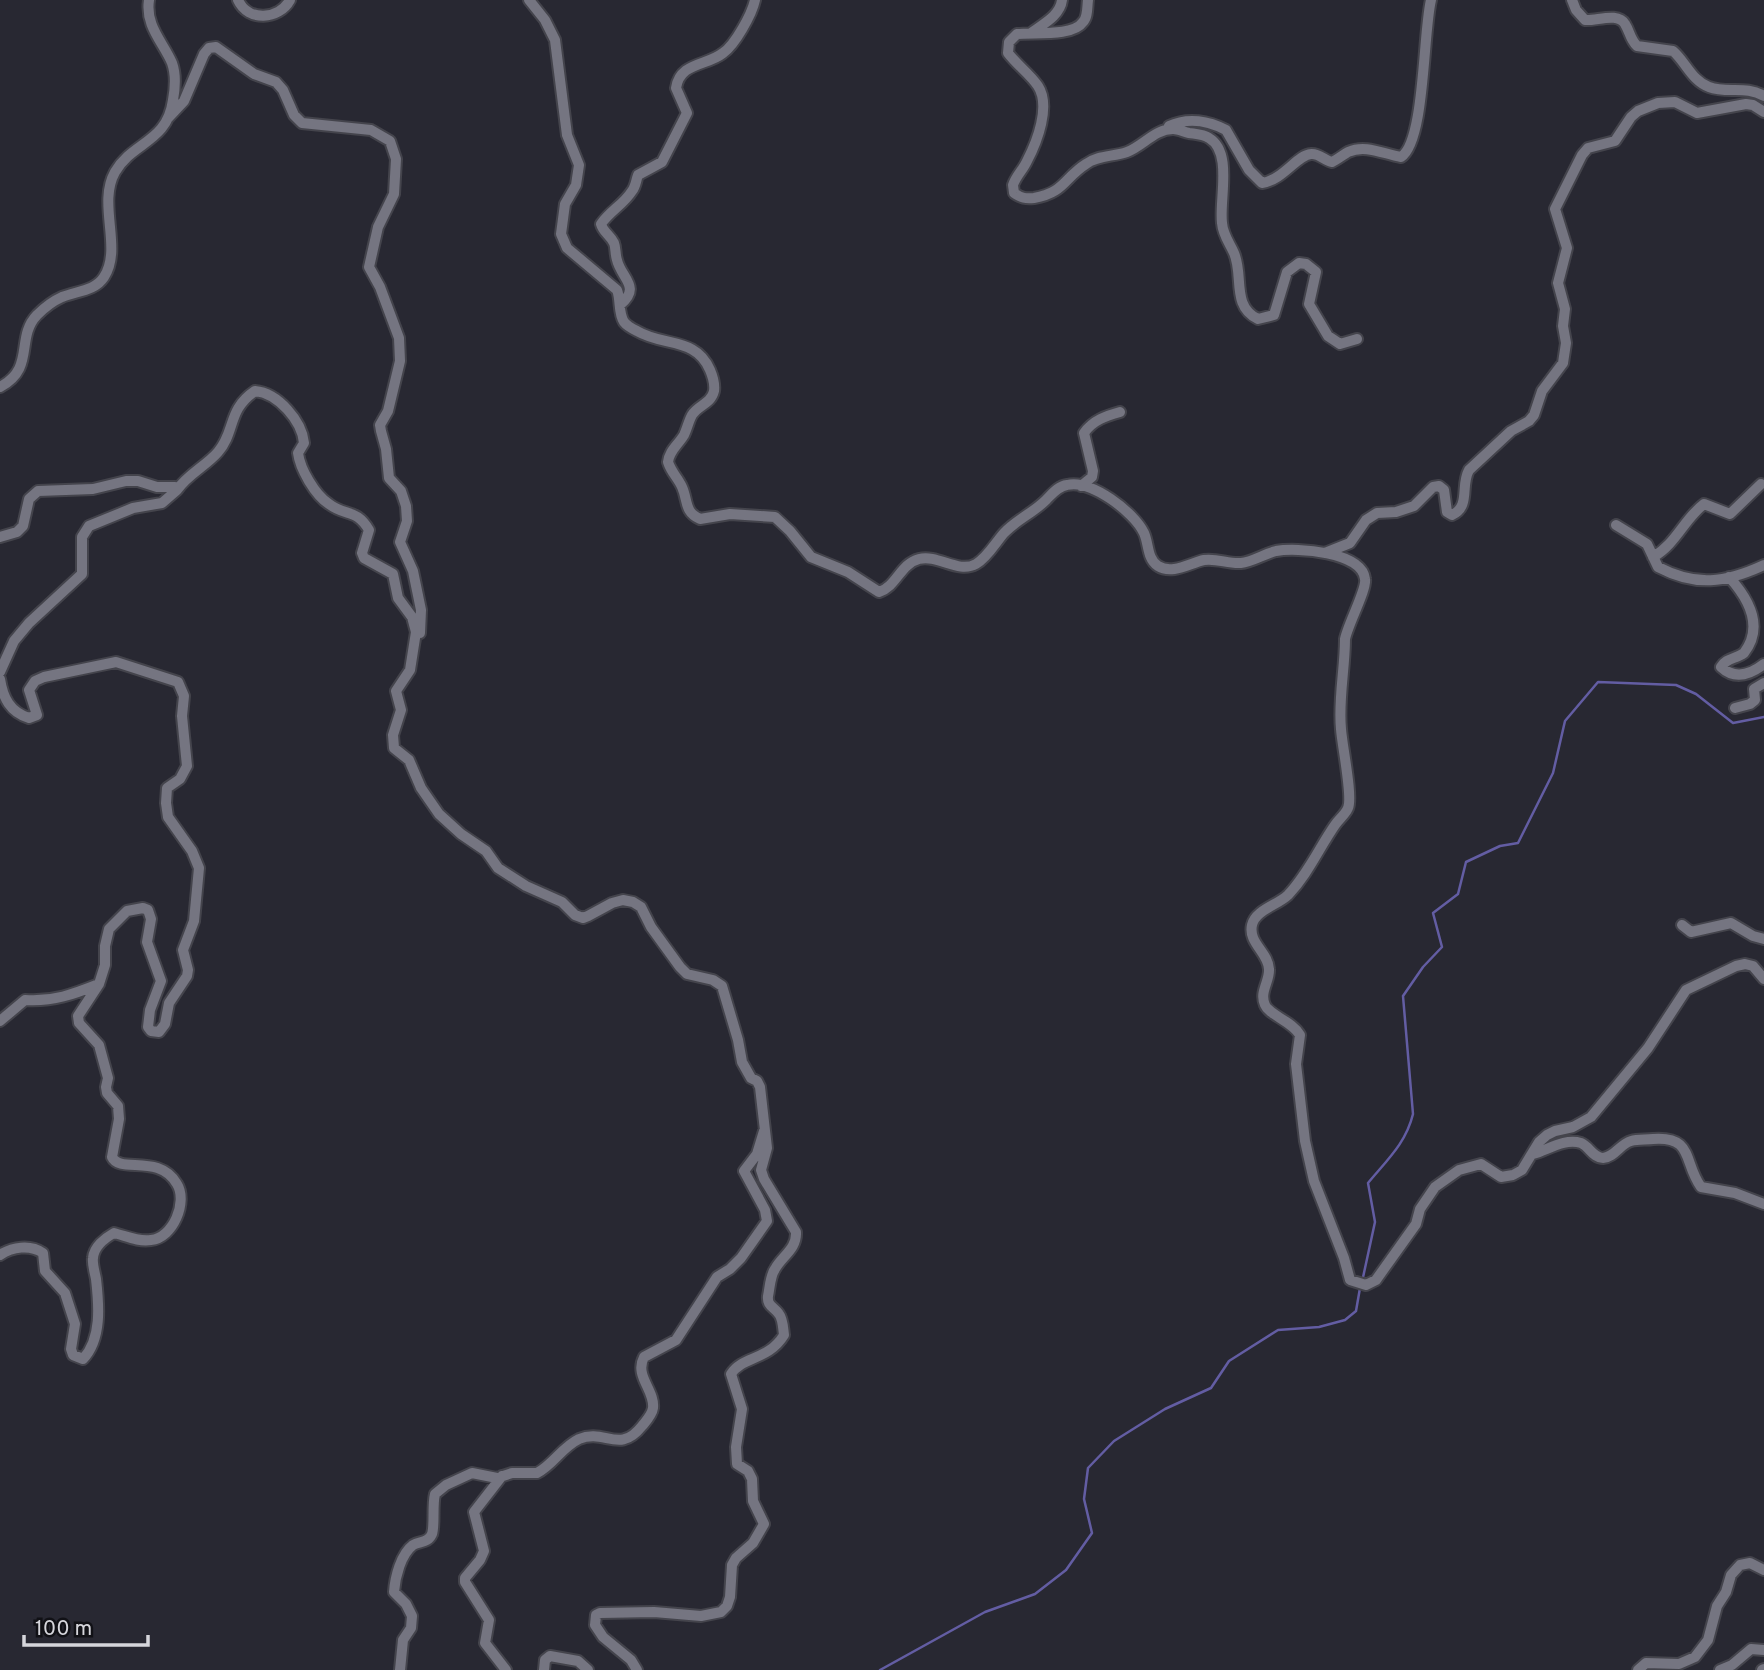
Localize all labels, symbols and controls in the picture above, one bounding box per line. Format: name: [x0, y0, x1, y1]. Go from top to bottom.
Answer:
scale bar: [24, 1604, 149, 1648]
text: 100 m: [35, 1616, 92, 1643]

